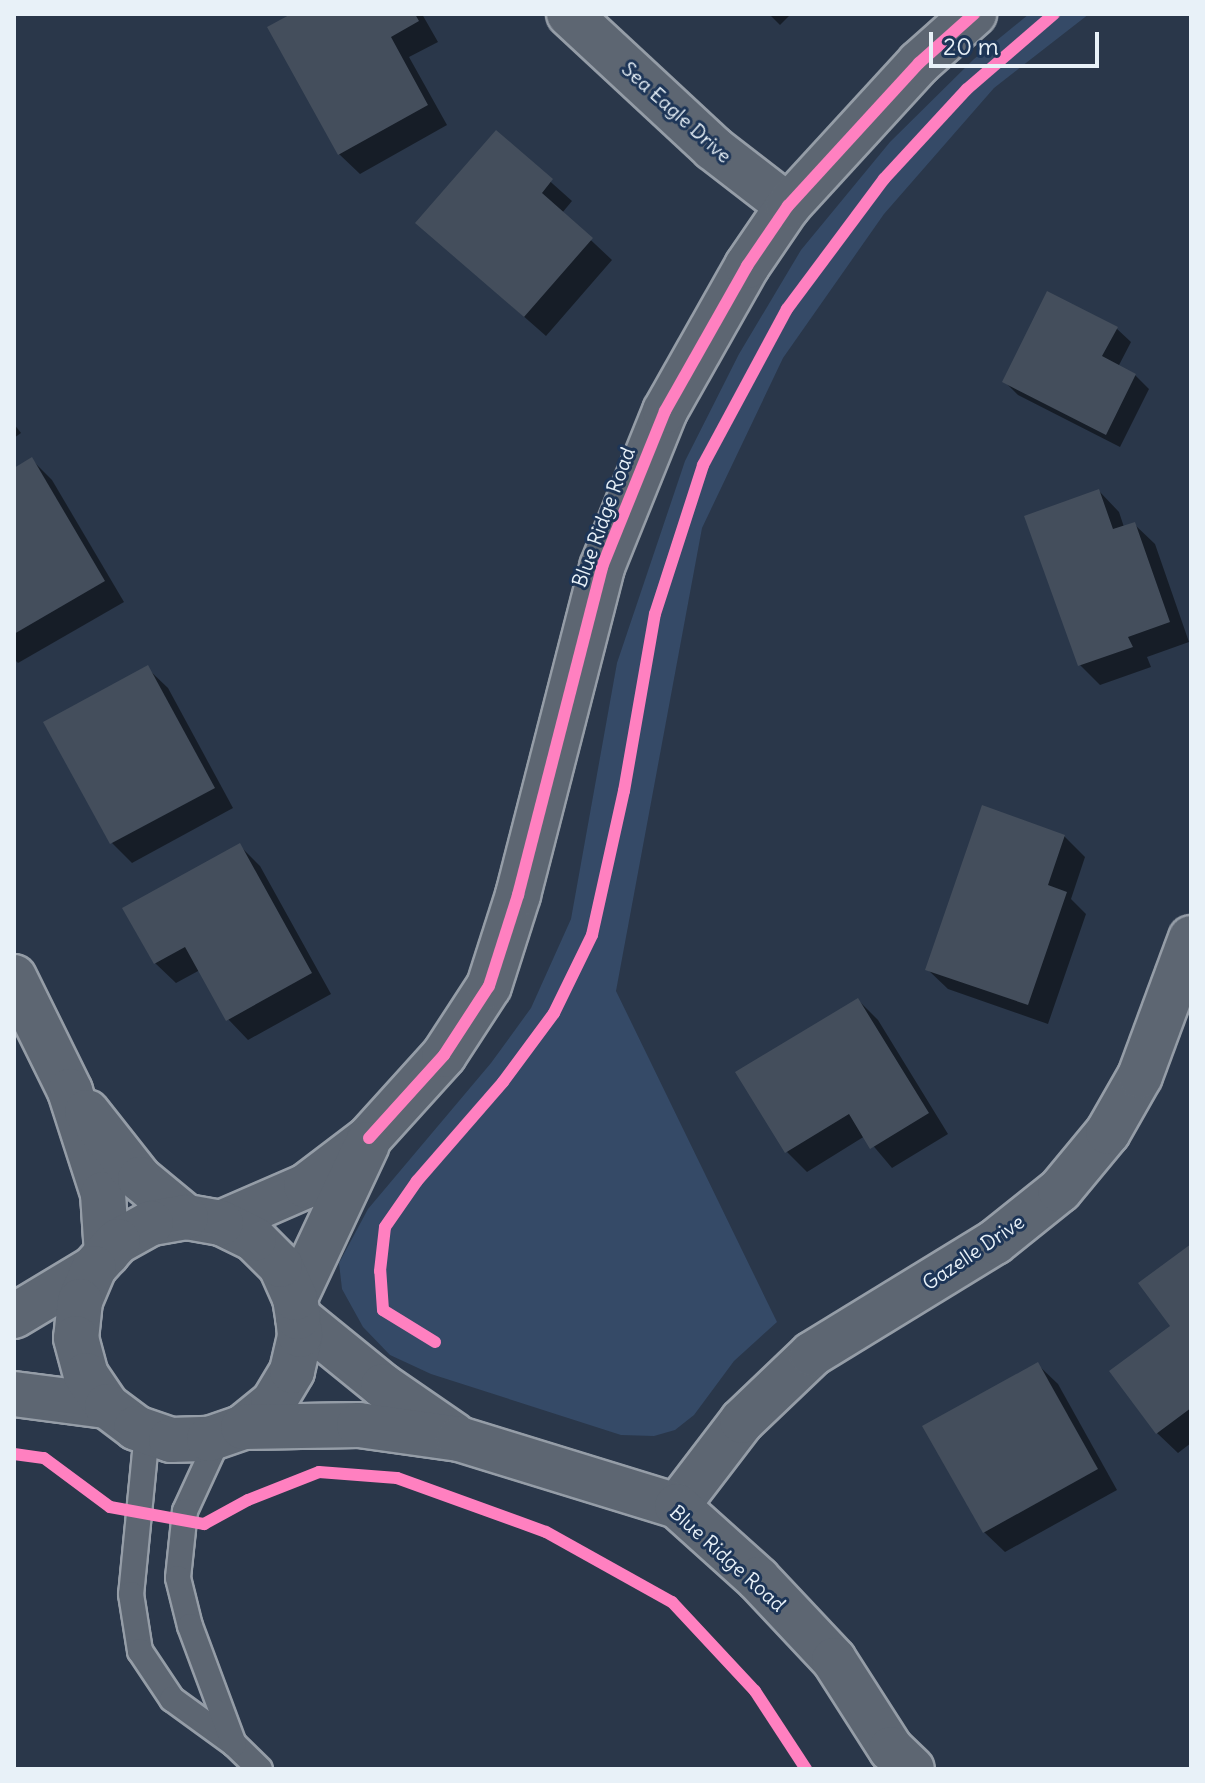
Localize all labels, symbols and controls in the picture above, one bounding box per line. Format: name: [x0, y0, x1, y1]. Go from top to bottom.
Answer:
scale bar: [933, 16, 1103, 66]
text: 20 m: [943, 31, 999, 61]
street label: Sea Eagle Drive: [617, 56, 737, 168]
street label: Blue Ridge Road: [567, 444, 639, 590]
street label: Gazelle Drive: [918, 1209, 1028, 1295]
street label: Blue Ridge Road: [665, 1500, 791, 1616]

